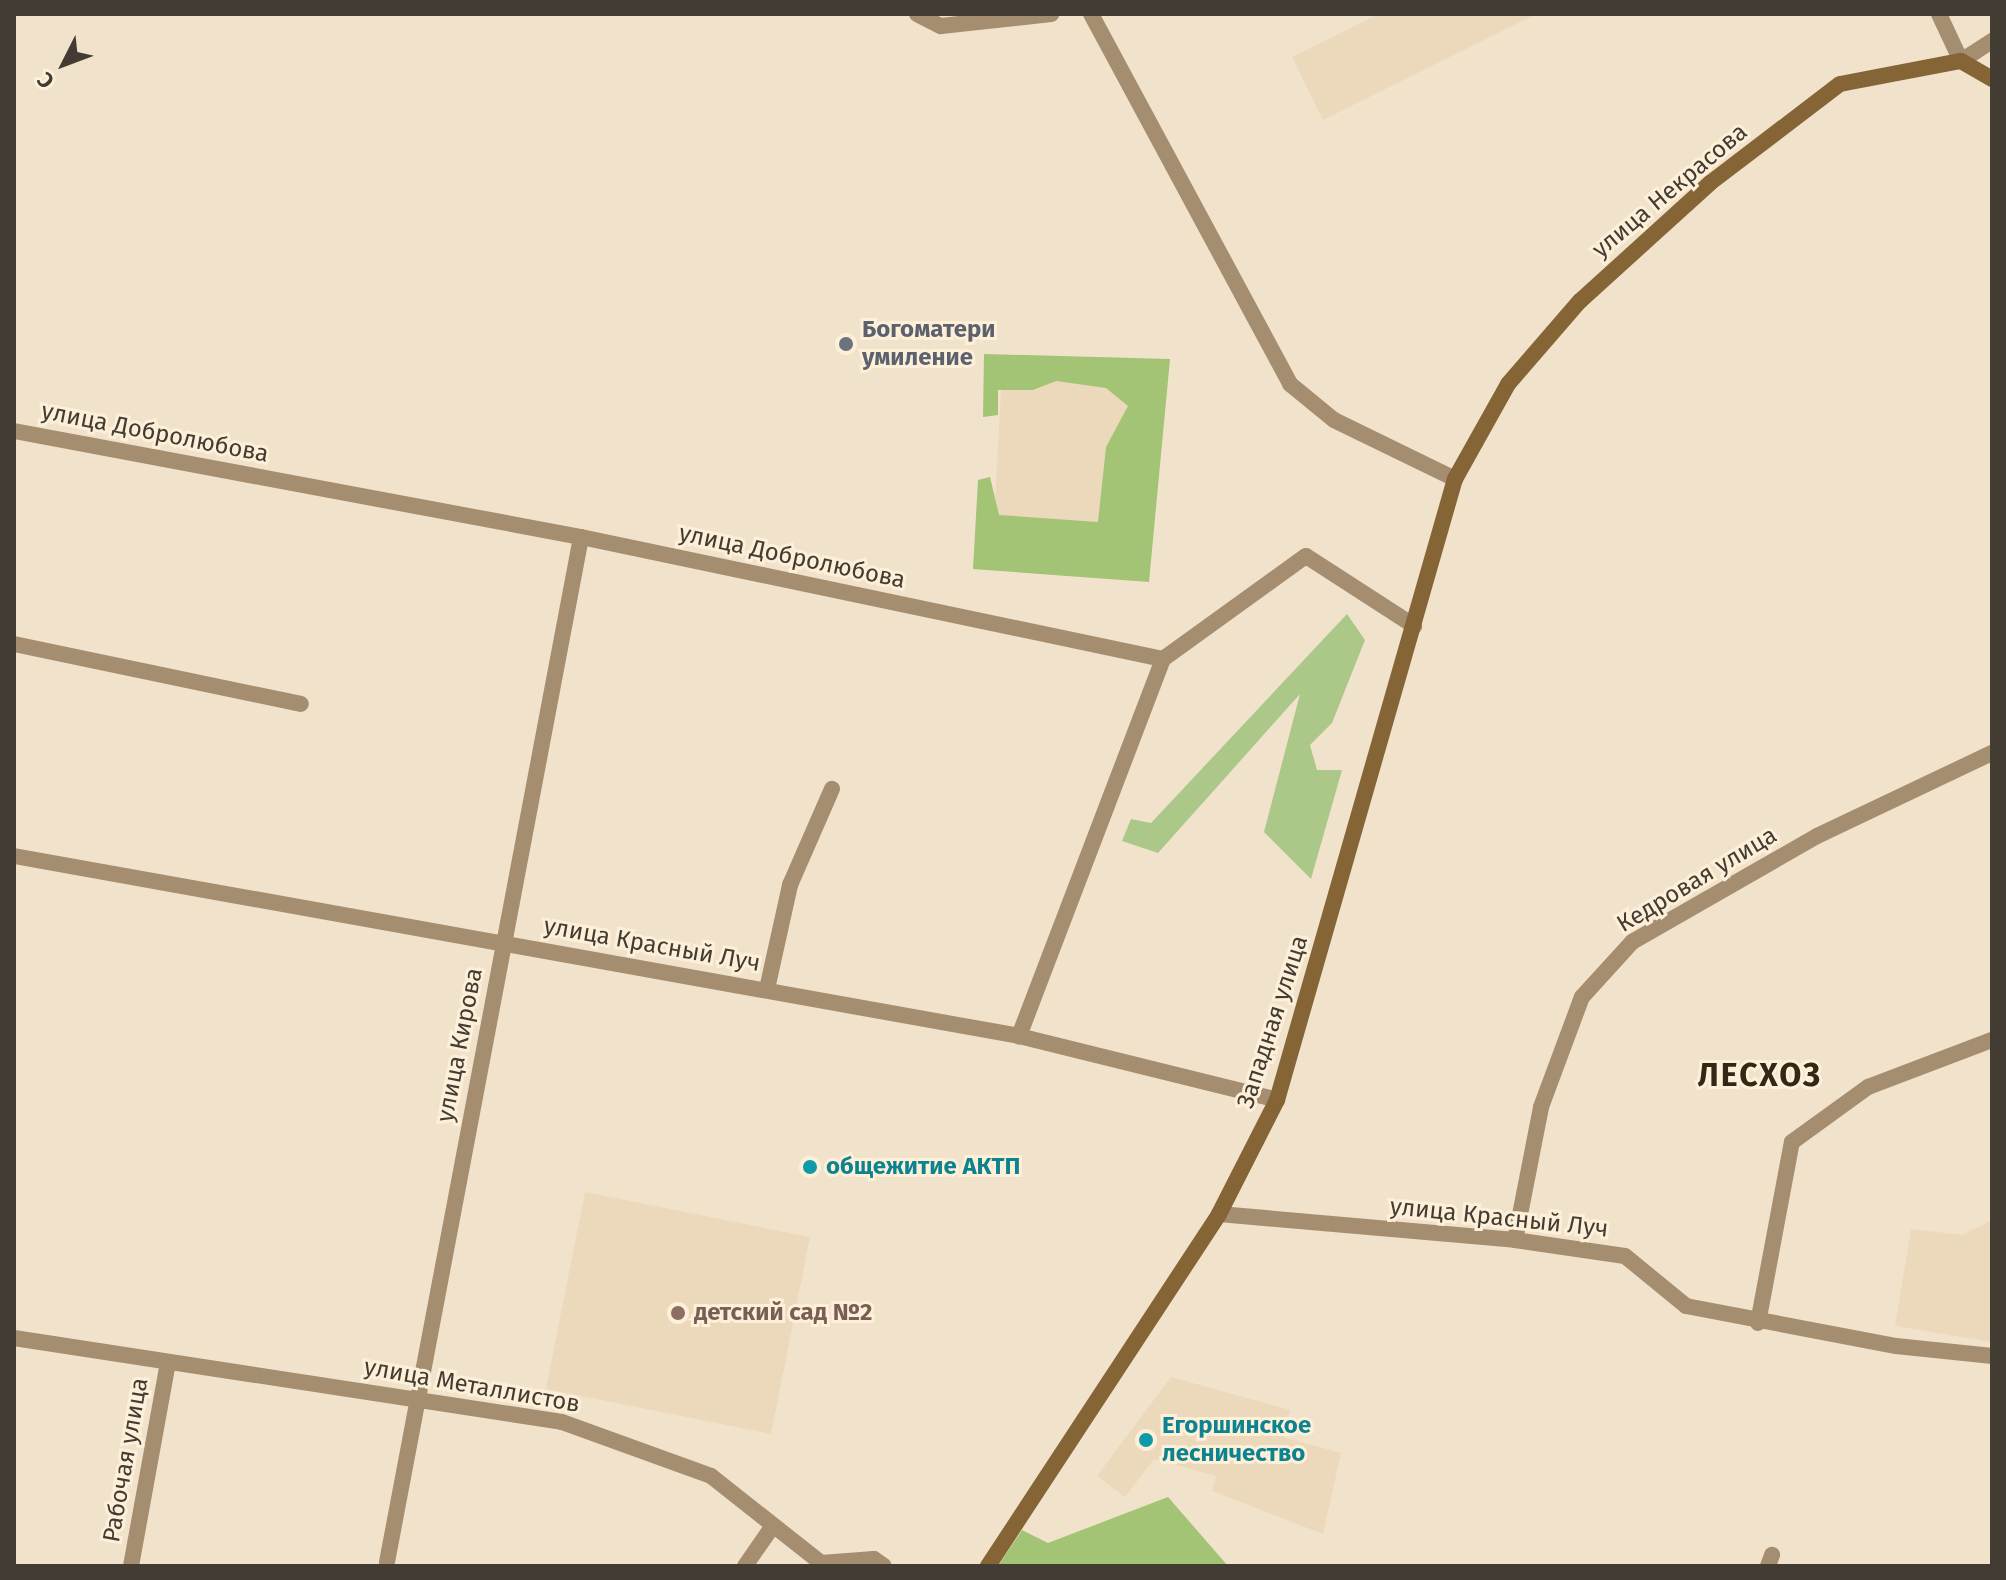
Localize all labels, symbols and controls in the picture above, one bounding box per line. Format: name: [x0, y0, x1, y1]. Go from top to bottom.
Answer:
north arrow: [24, 24, 104, 104]
text: С: [32, 67, 60, 94]
street label: улица Некрасова: [1587, 118, 1753, 264]
place label: Богоматери умиление: [862, 316, 995, 372]
marker: Богоматери умиление: [837, 335, 855, 353]
street label: улица Добролюбова: [39, 397, 271, 469]
street label: улица Добролюбова: [676, 519, 908, 595]
street label: Кедровая улица: [1612, 821, 1782, 939]
street label: улица Красный Луч: [541, 912, 763, 978]
street label: Западная улица: [1232, 932, 1314, 1112]
street label: улица Кирова: [431, 965, 489, 1125]
district label: ЛЕСХОЗ: [1698, 1056, 1822, 1094]
place label: общежитие АКТП: [826, 1153, 1020, 1181]
marker: общежитие АКТП: [801, 1158, 819, 1176]
street label: улица Красный Луч: [1388, 1192, 1610, 1244]
place label: детский сад №2: [694, 1299, 872, 1327]
marker: детский сад №2: [669, 1304, 687, 1322]
street label: улица Металлистов: [362, 1353, 582, 1419]
street label: Рабочая улица: [97, 1376, 155, 1544]
place label: Егоршинское лесничество: [1162, 1412, 1311, 1468]
marker: Егоршинское лесничество: [1137, 1431, 1155, 1449]

